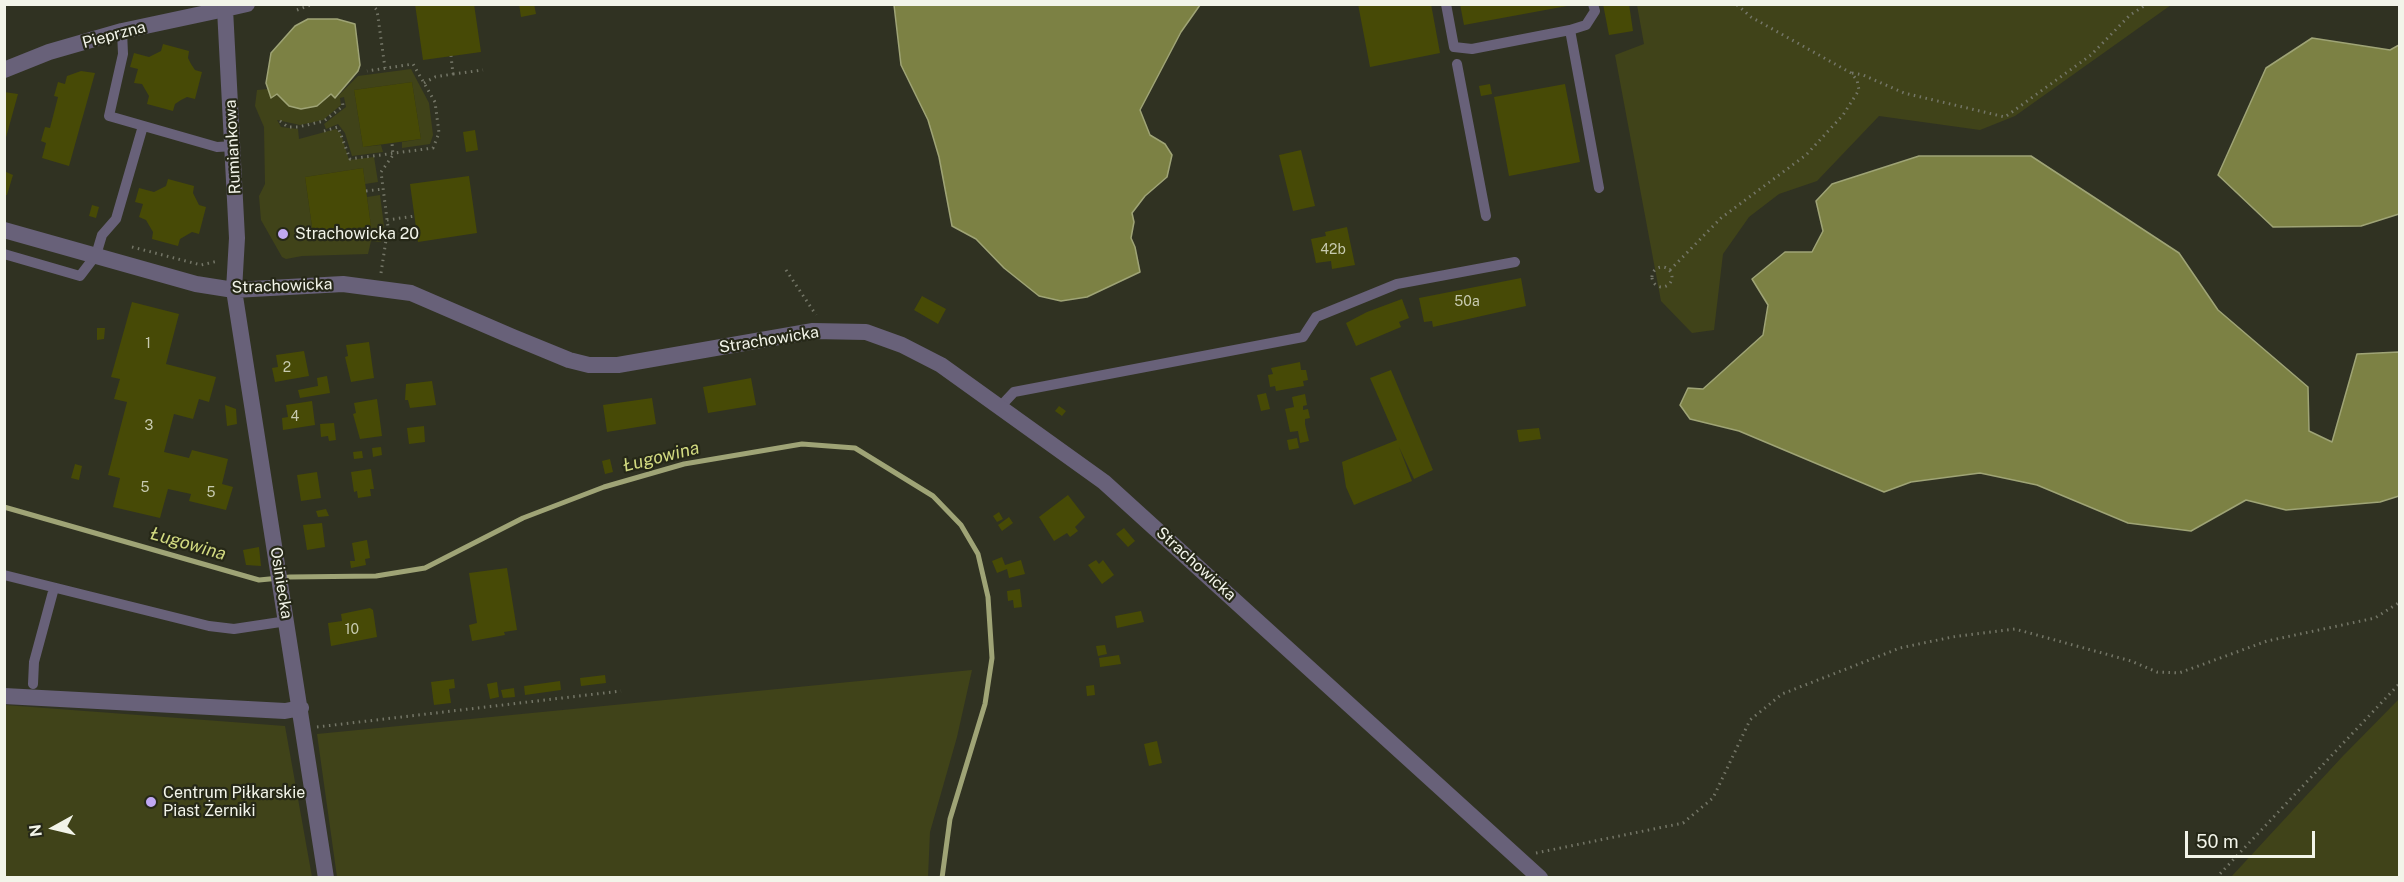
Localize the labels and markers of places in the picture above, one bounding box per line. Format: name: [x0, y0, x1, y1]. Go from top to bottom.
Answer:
place label: Strachowicka 20: [295, 224, 419, 244]
marker: Strachowicka 20: [276, 227, 290, 241]
place label: Centrum Piłkarskie Piast Żerniki: [163, 783, 305, 821]
marker: Centrum Piłkarskie Piast Żerniki: [144, 795, 158, 809]

